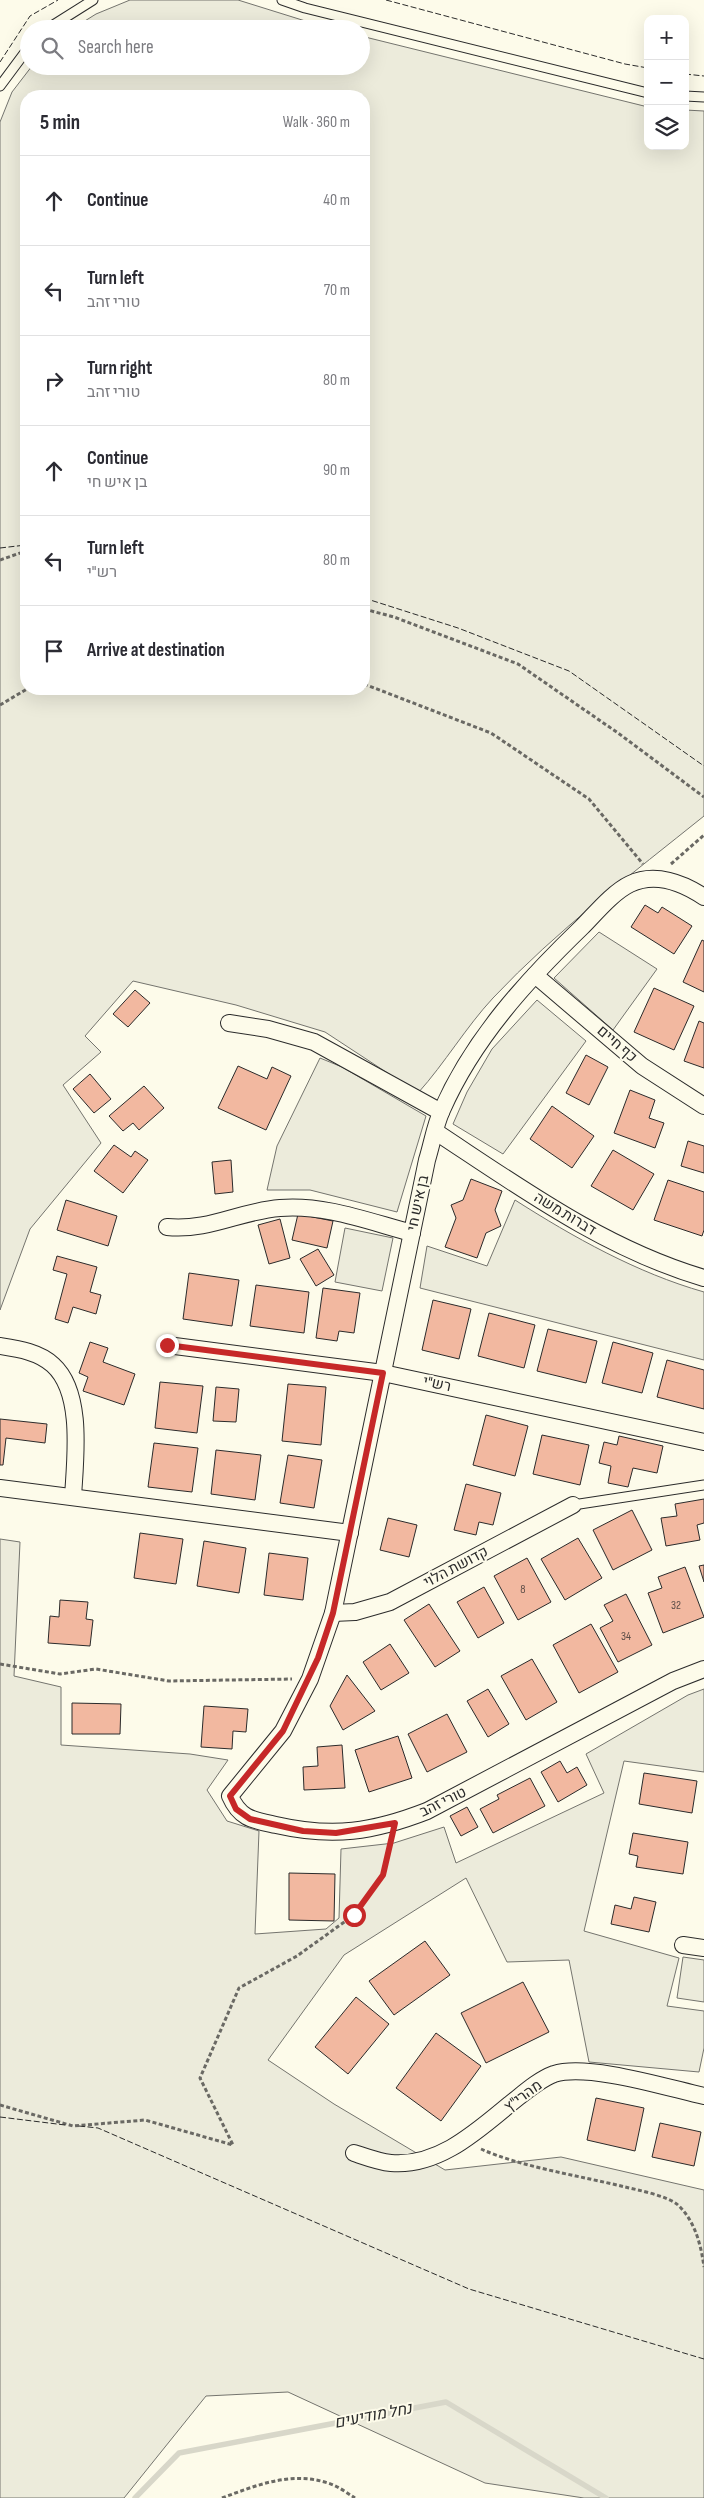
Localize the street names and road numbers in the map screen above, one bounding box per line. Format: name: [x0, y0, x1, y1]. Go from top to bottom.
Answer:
street label: כף חיים: [593, 1021, 641, 1067]
street label: בן איש חי: [403, 1173, 433, 1233]
street label: דברות משה: [530, 1188, 600, 1240]
street label: רש"י: [421, 1372, 453, 1396]
street label: קדושת הלוי: [420, 1542, 492, 1592]
street label: טורי זהב: [416, 1783, 470, 1821]
street label: מהרי"ץ: [500, 2076, 546, 2116]

